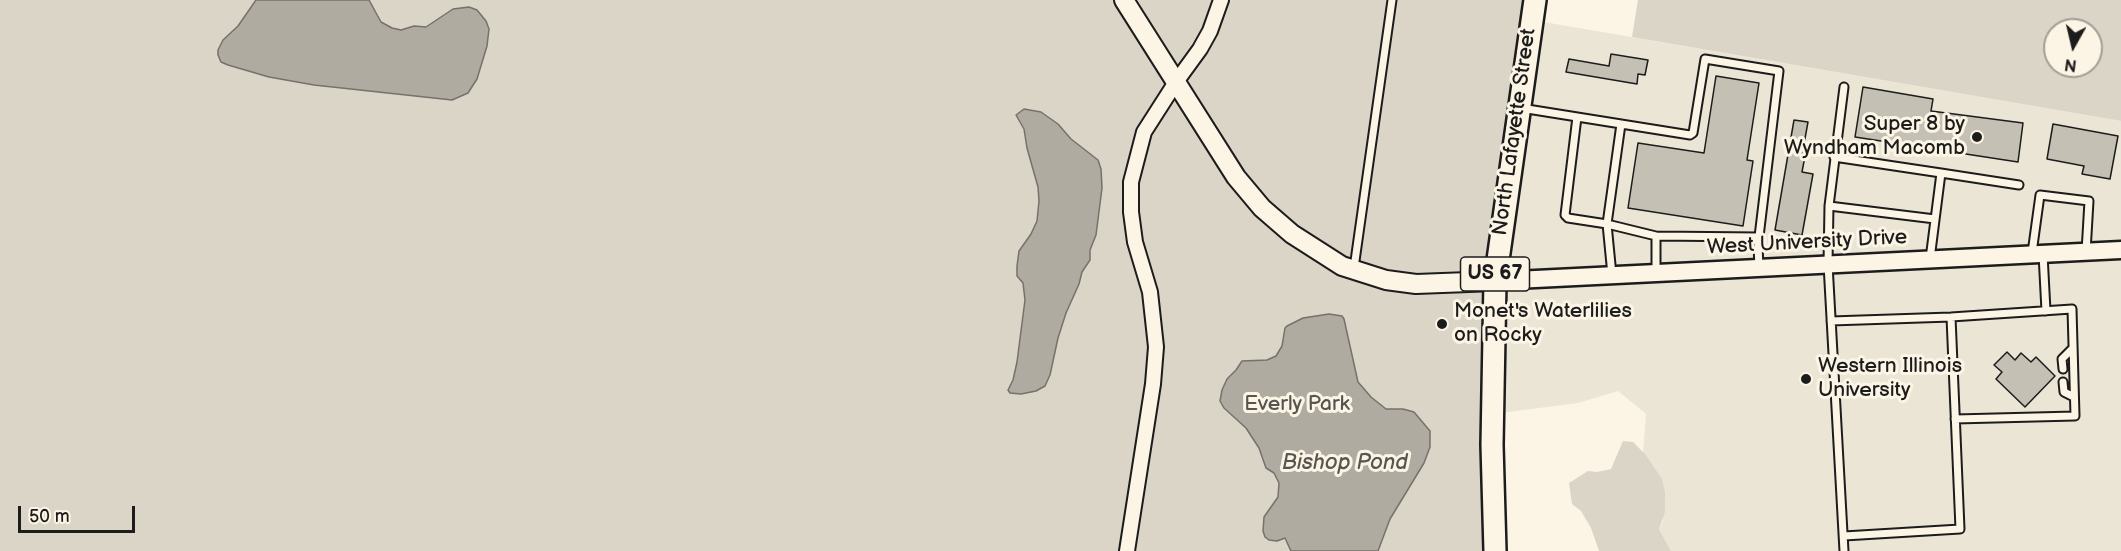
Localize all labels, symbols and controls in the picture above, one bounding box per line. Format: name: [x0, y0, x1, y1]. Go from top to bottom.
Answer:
north arrow: [2043, 18, 2103, 78]
street label: North Lafayette Street: [1488, 27, 1542, 237]
text: N: [2063, 54, 2078, 75]
place label: Super 8 by Wyndham Macomb: [1784, 112, 1965, 162]
marker: Super 8 by Wyndham Macomb: [1970, 130, 1984, 144]
street label: West University Drive: [1706, 225, 1908, 261]
road number: US 67: [1460, 257, 1530, 291]
place label: Monet's Waterlilies on Rocky: [1454, 299, 1632, 349]
marker: Monet's Waterlilies on Rocky: [1435, 317, 1449, 331]
place label: Western Illinois University: [1818, 354, 1962, 404]
marker: Western Illinois University: [1799, 372, 1813, 386]
park label: Everly Park: [1244, 392, 1350, 418]
water label: Bishop Pond: [1282, 450, 1408, 476]
scale bar: [21, 494, 138, 532]
text: 50 m: [29, 506, 70, 527]

